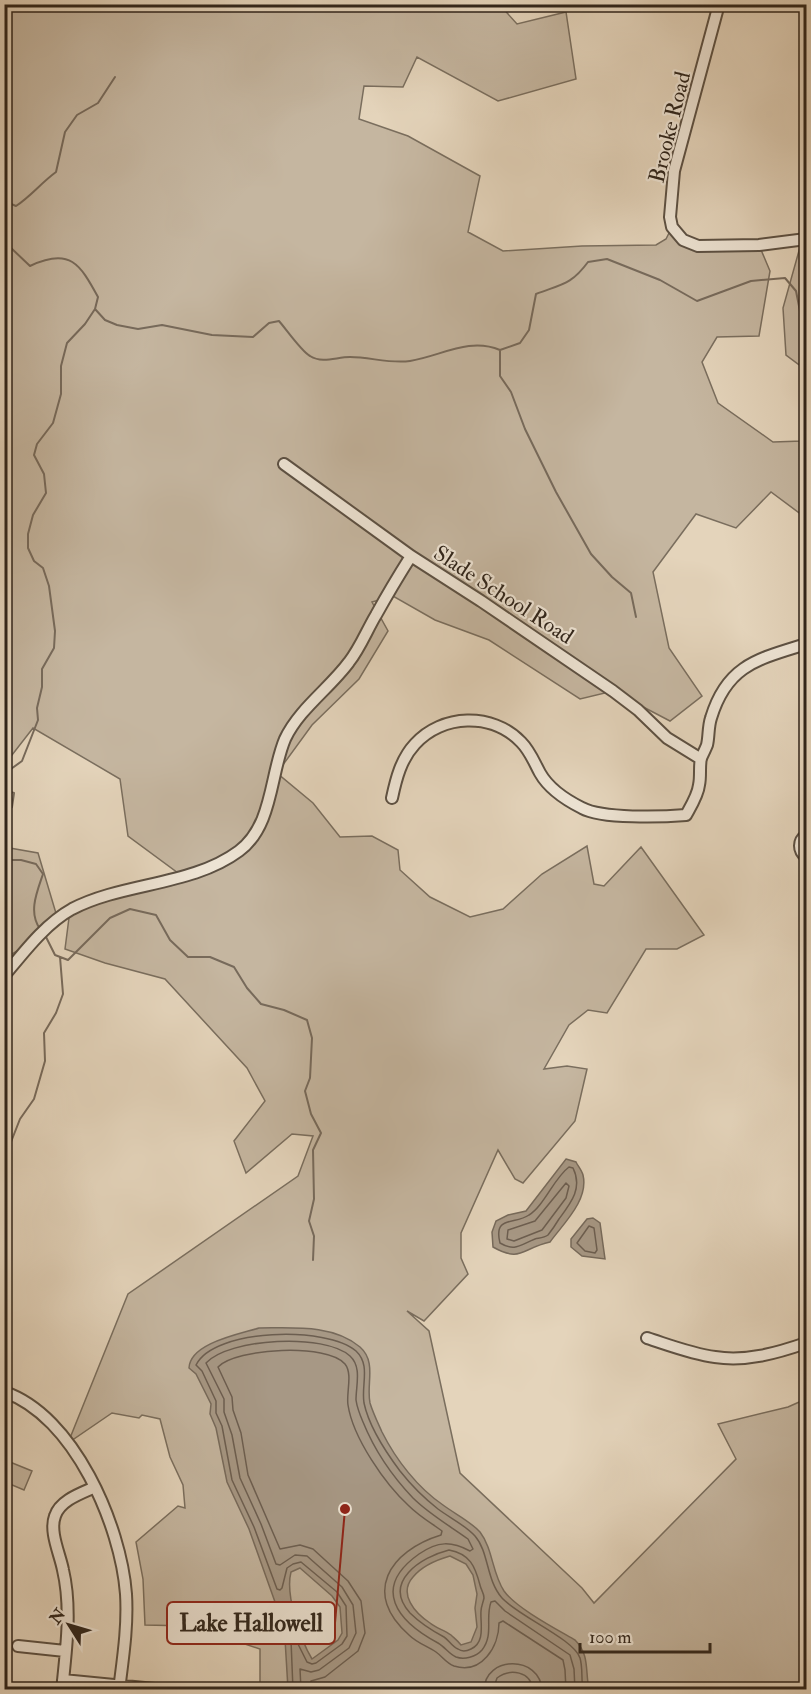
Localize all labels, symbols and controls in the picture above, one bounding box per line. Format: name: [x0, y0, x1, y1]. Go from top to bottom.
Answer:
street label: Brooke Road: [643, 69, 697, 186]
street label: Slade School Road: [428, 539, 579, 651]
north arrow: [39, 1595, 99, 1655]
callout: Lake Hallowell: [167, 1602, 335, 1644]
text: N: [45, 1604, 71, 1629]
text: Lake Hallowell: [179, 1608, 324, 1639]
scale bar: [580, 1616, 710, 1654]
text: 100 m: [589, 1626, 632, 1649]

